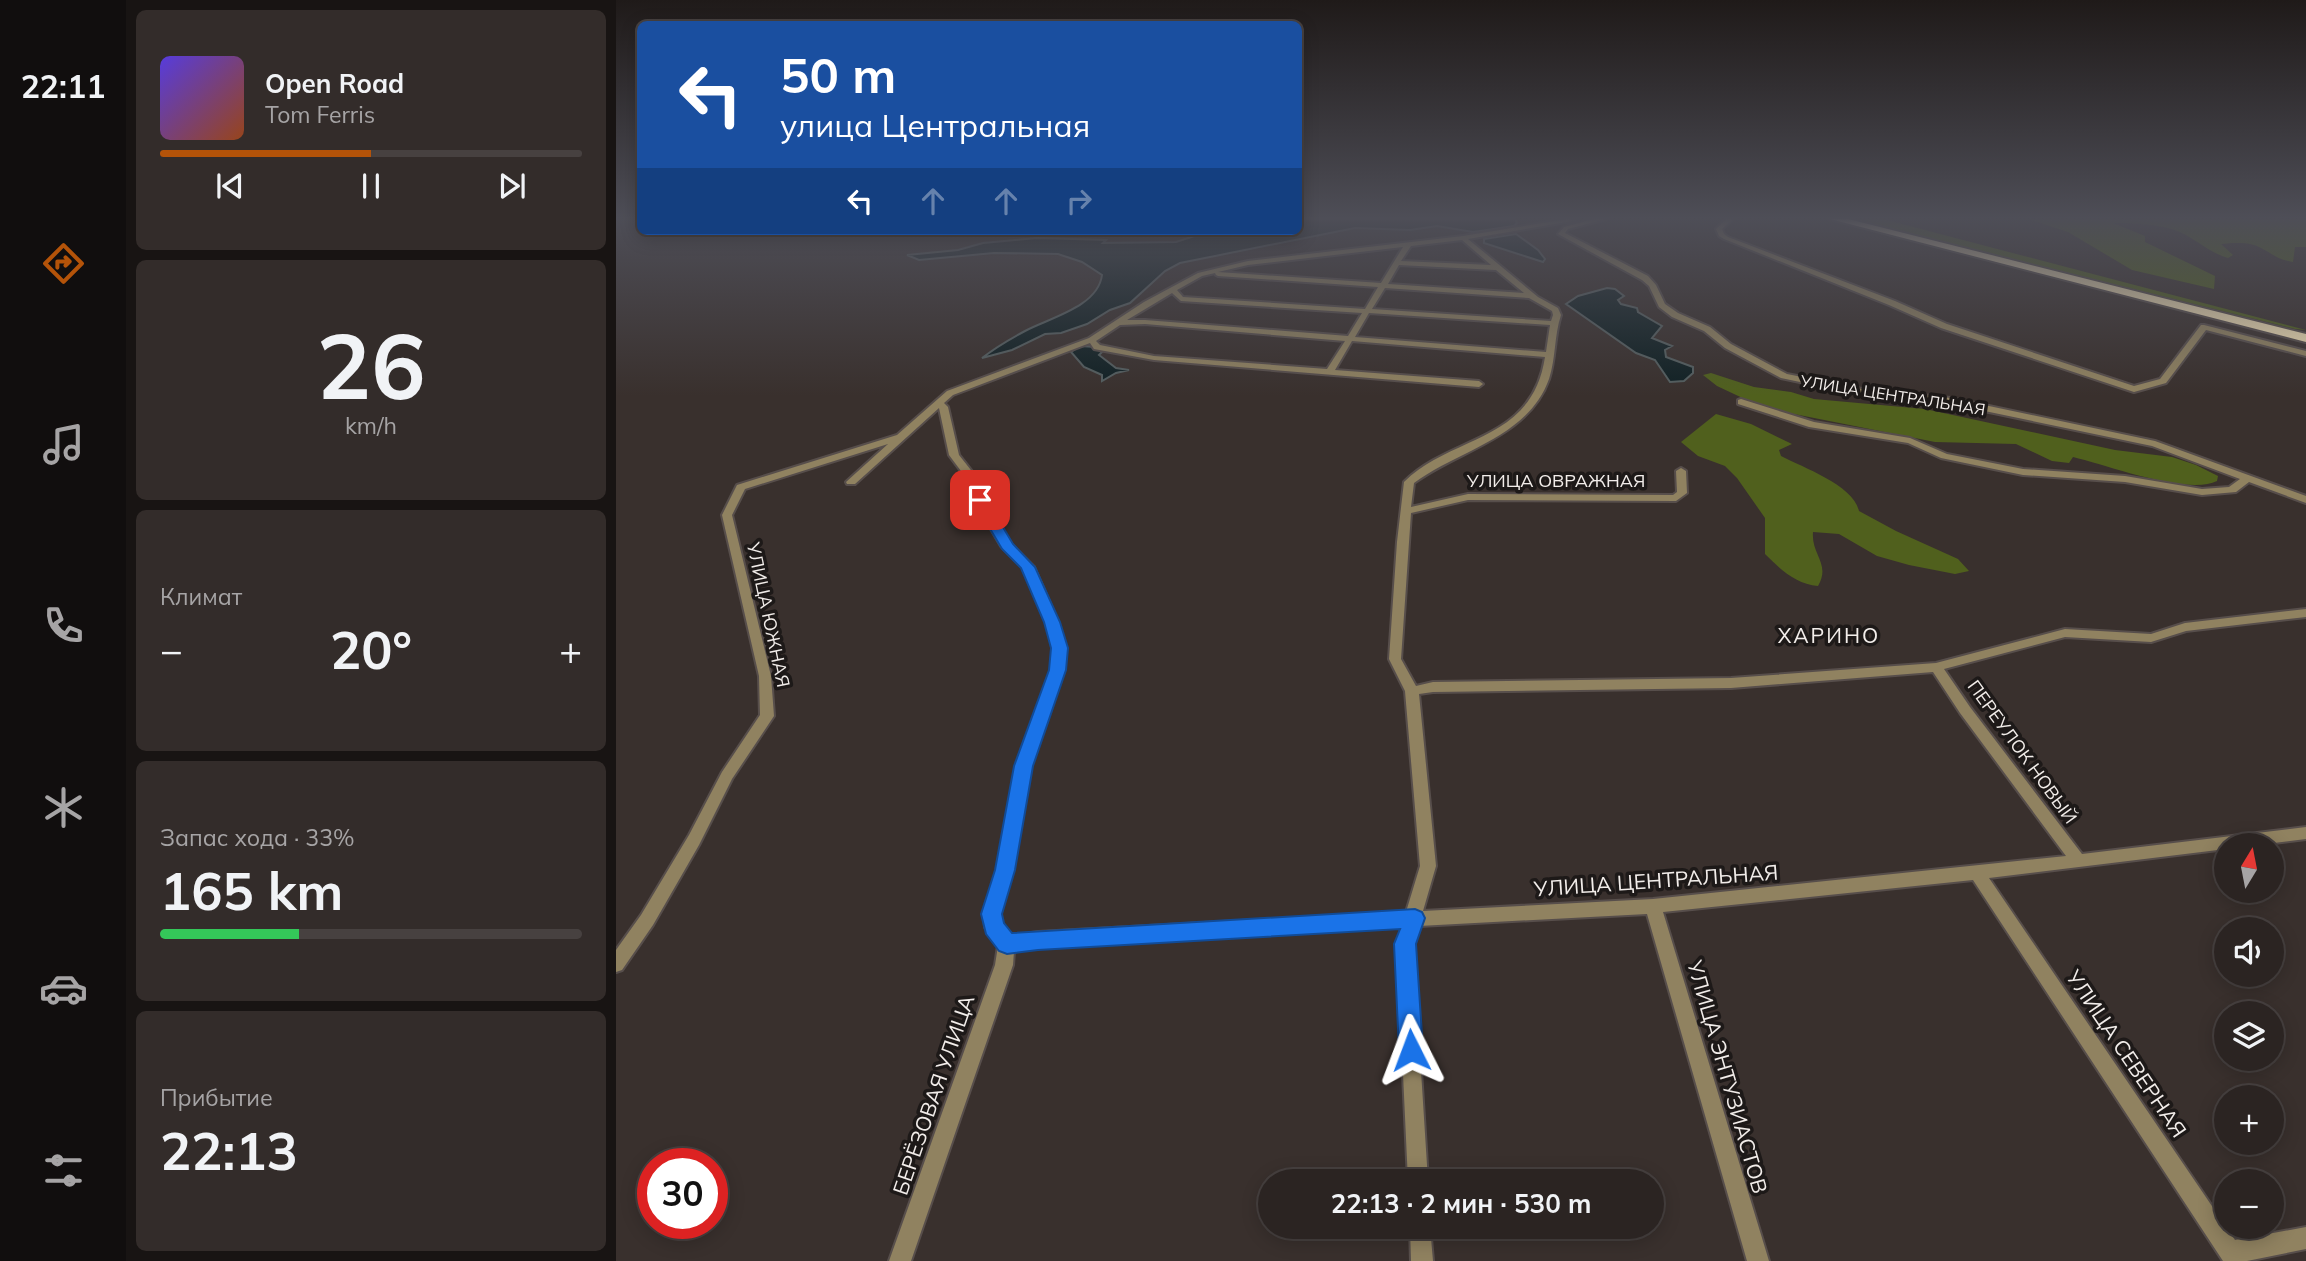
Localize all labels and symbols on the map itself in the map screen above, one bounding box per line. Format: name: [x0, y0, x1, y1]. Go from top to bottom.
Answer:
street label: УЛИЦА ЦЕНТРАЛЬНАЯ: [1798, 370, 1987, 419]
street label: УЛИЦА ОВРАЖНАЯ: [1466, 469, 1645, 492]
pin: [950, 470, 1010, 530]
street label: УЛИЦА ЮЖНАЯ: [742, 539, 795, 689]
district label: ХАРИНО: [1778, 622, 1880, 648]
street label: ПЕРЕУЛОК НОВЫЙ: [1963, 675, 2082, 828]
north arrow: [2214, 833, 2284, 903]
street label: УЛИЦА ЦЕНТРАЛЬНАЯ: [1532, 858, 1779, 902]
street label: УЛИЦА ЭНТУЗИАСТОВ: [1682, 956, 1774, 1196]
street label: УЛИЦА СЕВЕРНАЯ: [2061, 964, 2193, 1142]
street label: БЕРЁЗОВАЯ УЛИЦА: [887, 991, 980, 1198]
position arrow: [1374, 1013, 1448, 1087]
speed limit sign: 30: [637, 1148, 728, 1239]

